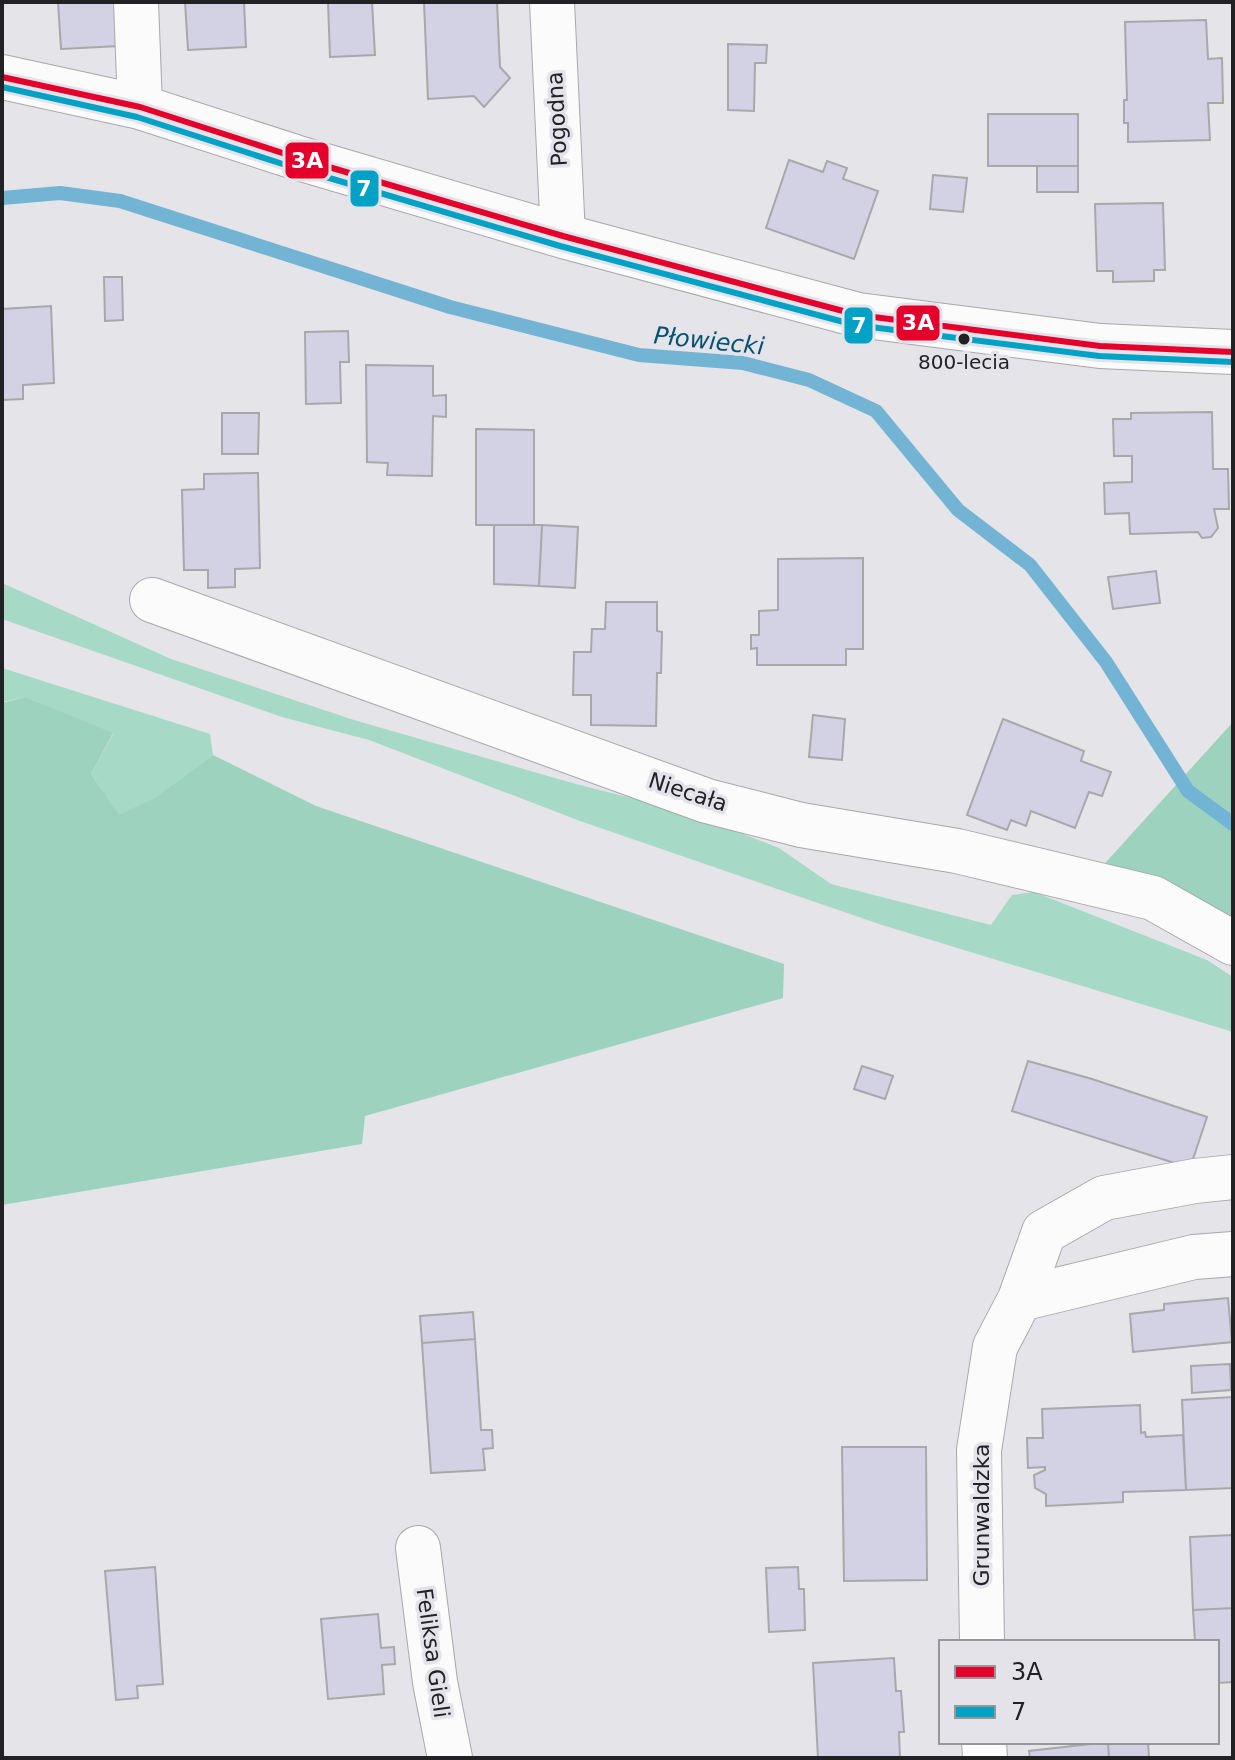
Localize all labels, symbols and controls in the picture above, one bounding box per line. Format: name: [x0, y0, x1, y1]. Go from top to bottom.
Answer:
street label: Pogodna: [542, 71, 572, 167]
line badge: 3A: [284, 141, 330, 180]
text: 3A: [291, 148, 323, 173]
line badge: 7: [349, 169, 380, 208]
text: 7: [356, 176, 372, 201]
line badge: 3A: [895, 304, 941, 342]
line badge: 7: [843, 306, 874, 345]
text: 3A: [902, 310, 934, 335]
text: 7: [851, 313, 867, 338]
water label: Płowiecki: [652, 321, 766, 361]
marker: 800-lecia: [956, 331, 972, 347]
place label: 800-lecia: [918, 350, 1010, 374]
street label: Niecała: [645, 768, 731, 816]
street label: Grunwaldzka: [969, 1444, 994, 1586]
street label: Feliksa Gieli: [412, 1586, 454, 1720]
legend: [939, 1640, 1219, 1744]
text: 3A: [1011, 1658, 1043, 1686]
text: 7: [1011, 1698, 1026, 1726]

